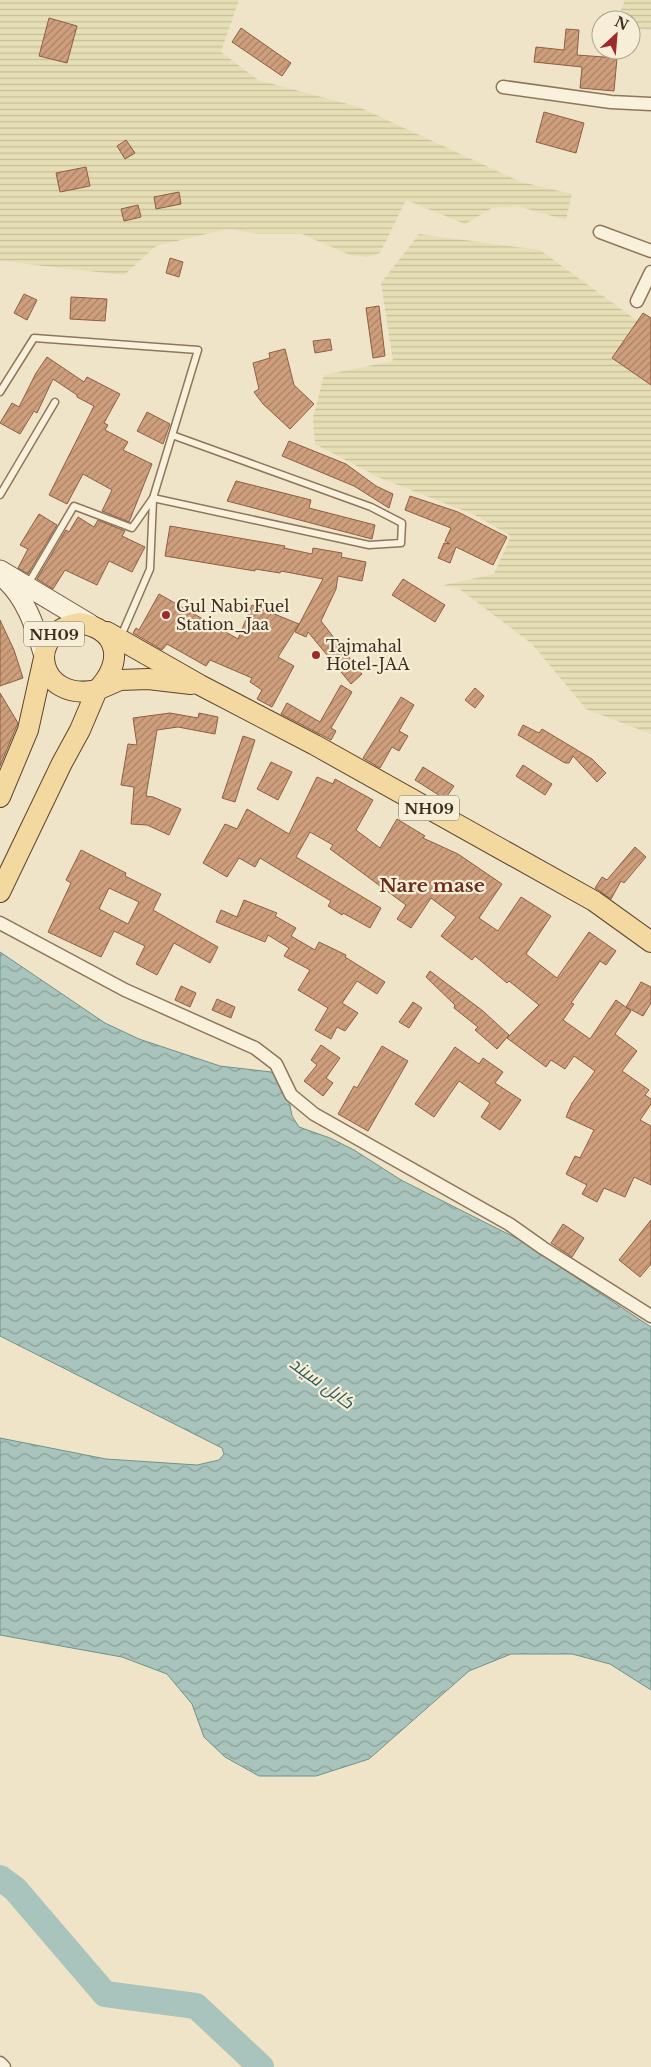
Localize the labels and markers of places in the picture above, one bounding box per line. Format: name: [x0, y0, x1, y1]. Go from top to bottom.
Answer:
place label: Gul Nabi Fuel Station_Jaa: [176, 596, 289, 634]
marker: Gul Nabi Fuel Station_Jaa: [160, 609, 172, 621]
place label: Tajmahal Hotel-JAA: [326, 636, 410, 674]
marker: Tajmahal Hotel-JAA: [310, 649, 322, 661]

